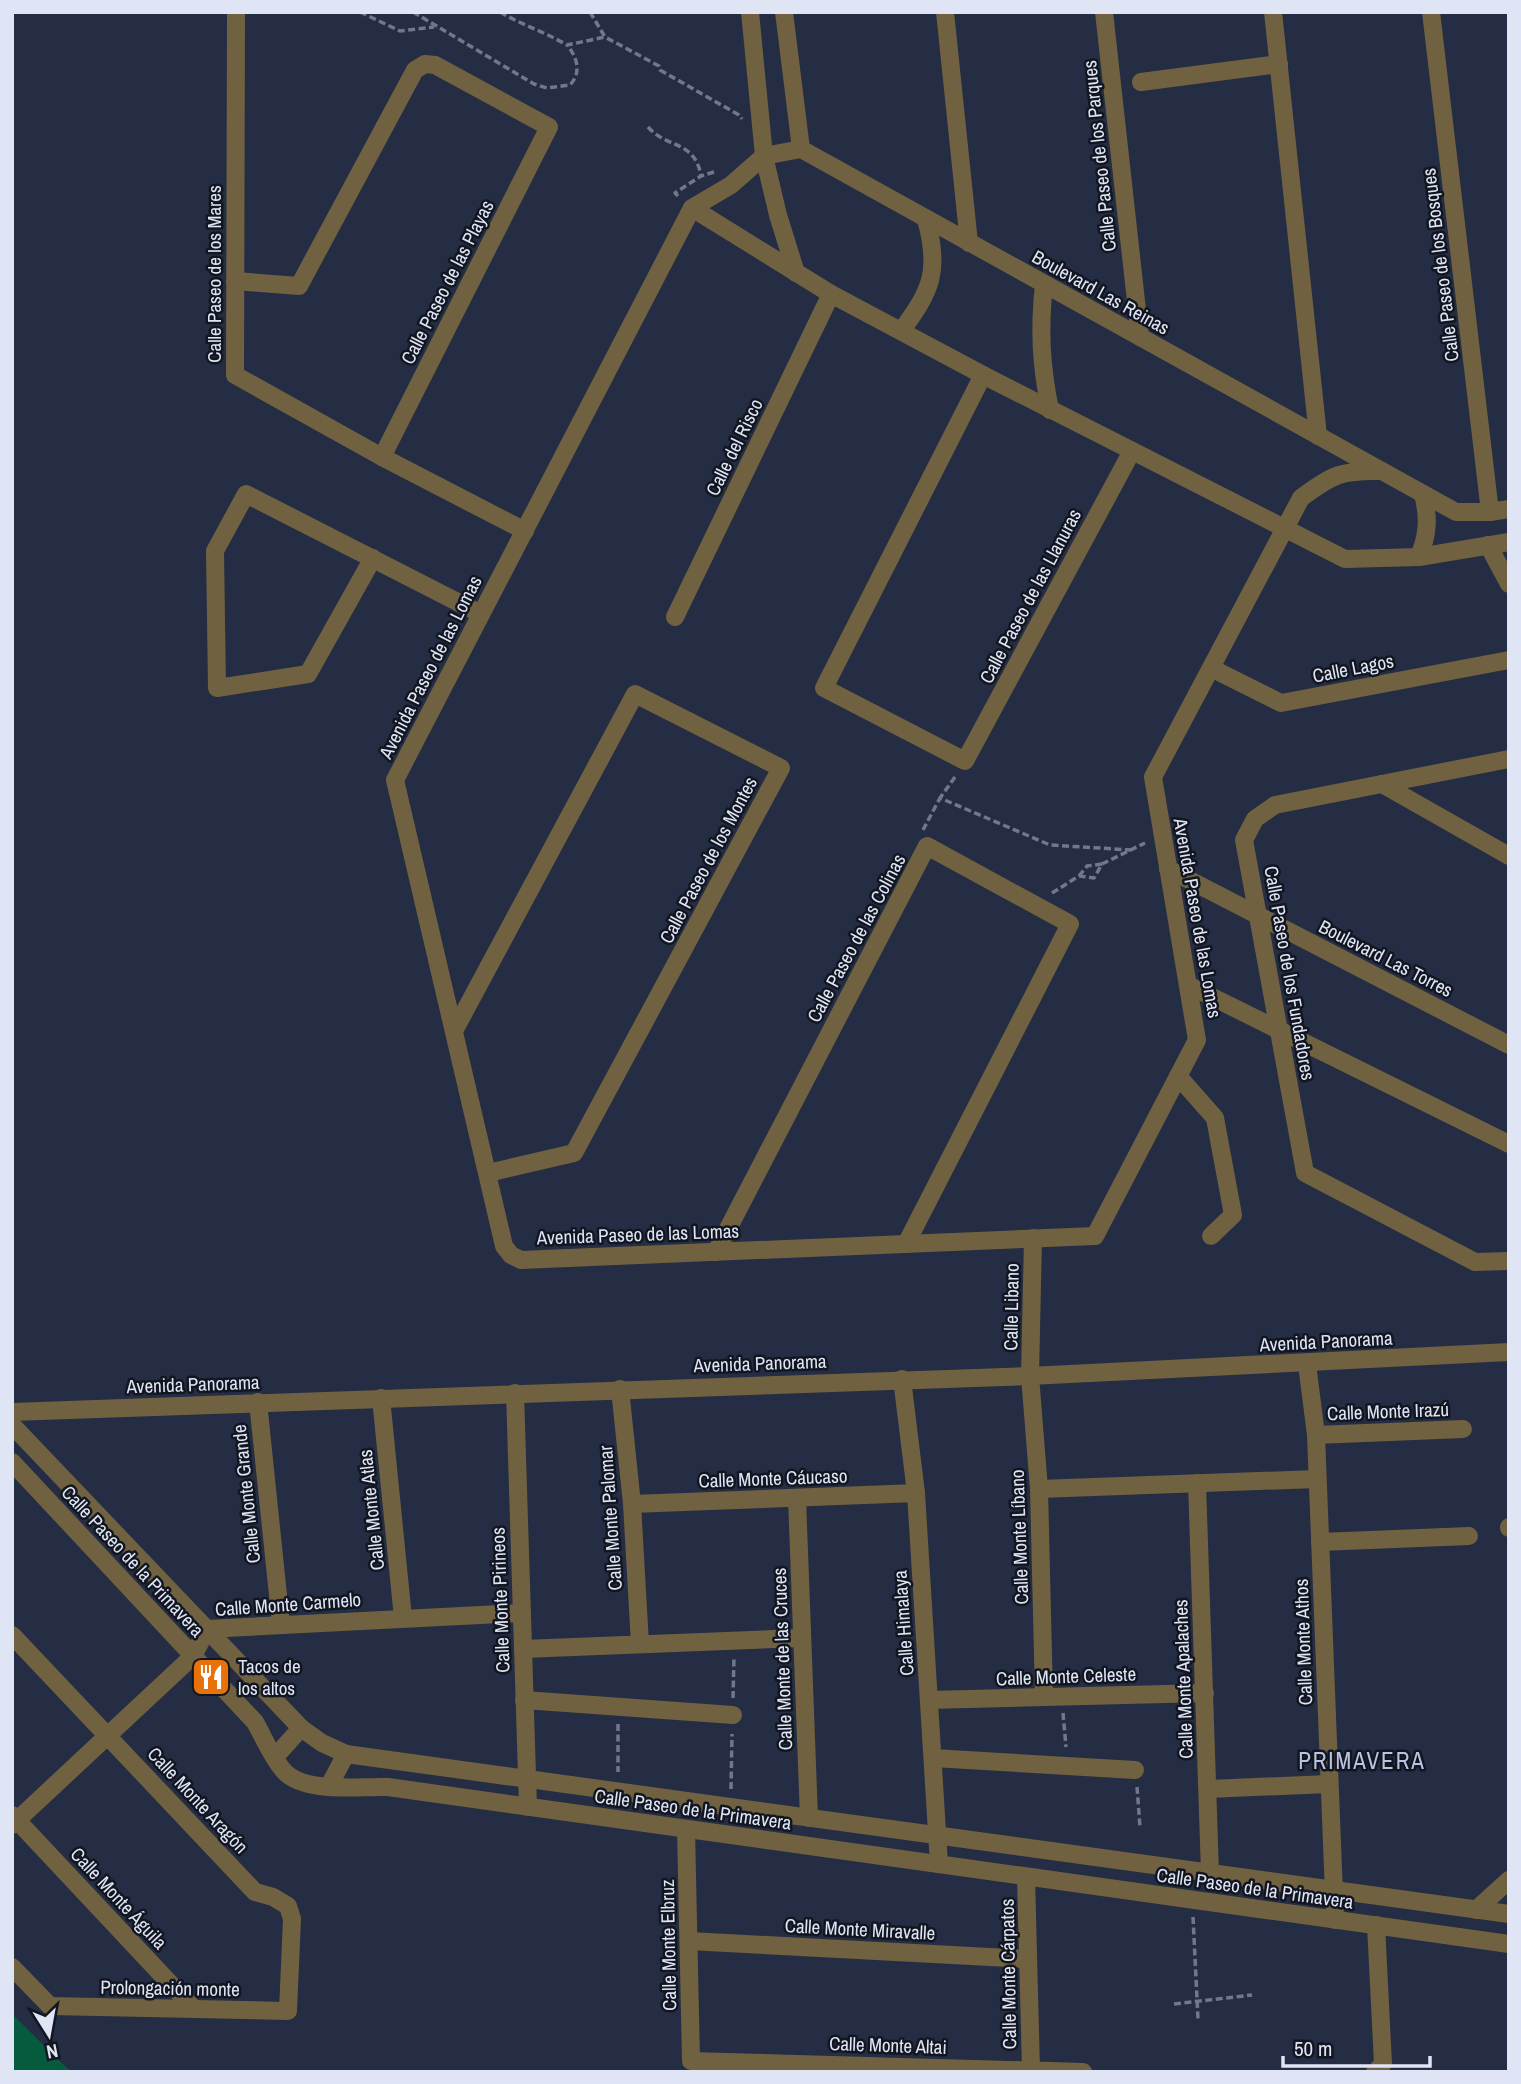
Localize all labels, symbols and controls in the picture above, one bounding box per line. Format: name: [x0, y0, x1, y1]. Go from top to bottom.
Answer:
street label: Calle Paseo de los Parques: [1076, 59, 1122, 253]
street label: Calle Paseo de los Bosques: [1415, 167, 1465, 363]
street label: Calle Paseo de los Mares: [201, 185, 227, 363]
street label: Calle Paseo de las Playas: [394, 195, 500, 369]
street label: Boulevard Las Reinas: [1028, 243, 1175, 341]
street label: Calle del Risco: [699, 394, 769, 500]
street label: Calle Paseo de las Llanuras: [973, 504, 1087, 688]
street label: Avenida Paseo de las Lomas: [372, 571, 488, 764]
street label: Calle Lagos: [1310, 647, 1396, 689]
street label: Calle Paseo de los Montes: [653, 772, 763, 948]
street label: Avenida Paseo de las Lomas: [1167, 815, 1228, 1020]
street label: Calle Paseo de las Colinas: [801, 849, 911, 1027]
street label: Calle Paseo de los Fundadores: [1258, 864, 1322, 1082]
street label: Boulevard Las Torres: [1315, 913, 1458, 1003]
street label: Avenida Paseo de las Lomas: [535, 1217, 740, 1251]
street label: Calle Libano: [997, 1263, 1025, 1351]
street label: Avenida Panorama: [1258, 1325, 1393, 1358]
street label: Avenida Panorama: [692, 1348, 827, 1378]
street label: Avenida Panorama: [125, 1369, 260, 1399]
street label: Calle Monte Irazú: [1327, 1396, 1449, 1426]
street label: Calle Monte Grande: [226, 1423, 266, 1565]
street label: Calle Monte Palomar: [592, 1444, 628, 1591]
street label: Calle Monte Atlas: [352, 1448, 390, 1572]
street label: Calle Monte Cáucaso: [698, 1462, 848, 1494]
street label: Calle Monte Líbano: [1004, 1469, 1034, 1605]
street label: Calle Paseo de la Primavera: [56, 1480, 210, 1643]
street label: Calle Monte Pirineos: [484, 1527, 516, 1673]
street label: Calle Monte de las Cruces: [766, 1567, 798, 1751]
street label: Calle Himalaya: [886, 1569, 920, 1677]
street label: Calle Monte Athos: [1288, 1578, 1318, 1706]
street label: Calle Monte Carmelo: [214, 1586, 362, 1622]
street label: Calle Monte Apalaches: [1167, 1599, 1199, 1759]
place label: Tacos de los altos: [238, 1653, 301, 1701]
restaurant icon: Tacos de los altos: [190, 1656, 232, 1698]
street label: Calle Monte Celeste: [995, 1661, 1137, 1691]
street label: Calle Monte Aragón: [142, 1741, 254, 1859]
district label: PRIMAVERA: [1298, 1745, 1426, 1776]
street label: Calle Paseo de la Primavera: [593, 1782, 793, 1836]
street label: Calle Monte Águila: [65, 1841, 173, 1955]
street label: Calle Paseo de la Primavera: [1155, 1861, 1355, 1915]
street label: Calle Monte Elbruz: [654, 1879, 682, 2011]
street label: Calle Monte Cárpatos: [994, 1898, 1022, 2050]
street label: Calle Monte Miravalle: [784, 1912, 936, 1946]
street label: Prolongación monte: [100, 1974, 240, 2002]
north arrow: [14, 2000, 84, 2070]
scale bar: [1283, 2024, 1430, 2068]
street label: Calle Monte Altai: [829, 2030, 947, 2060]
text: 50 m: [1294, 2034, 1332, 2063]
text: N: [44, 2038, 60, 2066]

